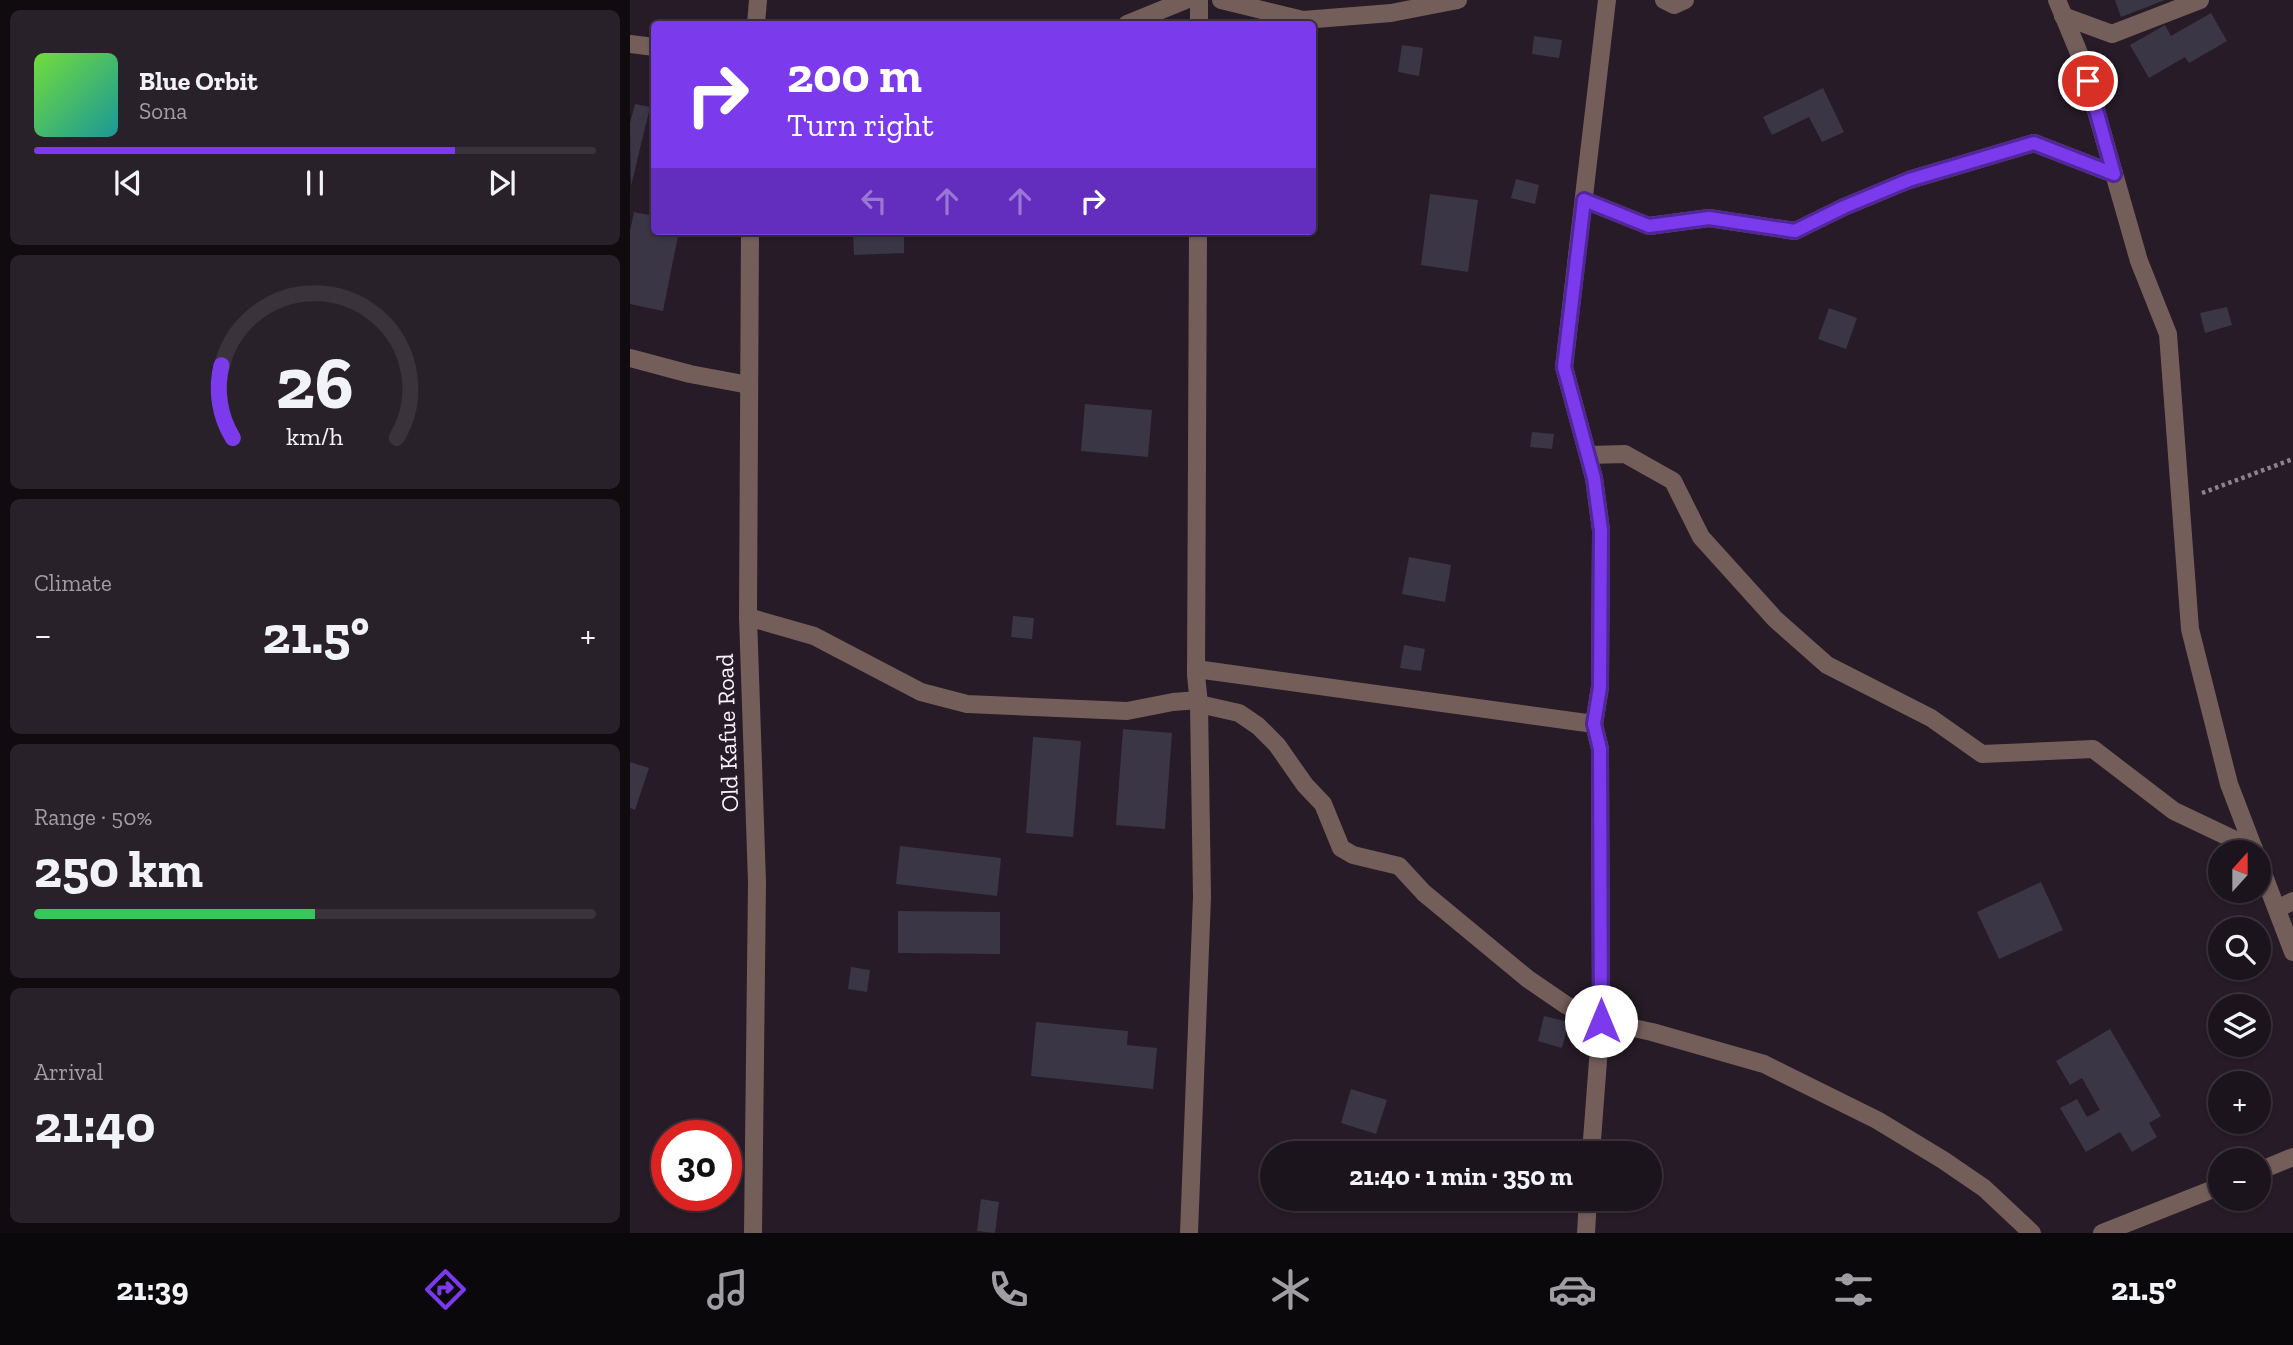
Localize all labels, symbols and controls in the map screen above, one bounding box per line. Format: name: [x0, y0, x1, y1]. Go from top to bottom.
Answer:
text: 200 m: [787, 46, 922, 105]
icon: right: [672, 49, 763, 140]
pin: [2058, 51, 2118, 111]
icon: arrive: [2069, 62, 2107, 100]
text: Blue Orbit: [139, 65, 258, 97]
text: Sona: [139, 97, 187, 125]
text: Turn right: [787, 106, 934, 144]
icon: previous: [109, 164, 147, 202]
icon: pause: [296, 164, 334, 202]
icon: next: [483, 164, 521, 202]
icon: left: [855, 182, 893, 220]
icon: ahead: [928, 182, 966, 220]
icon: ahead: [1001, 182, 1039, 220]
icon: right: [1074, 182, 1112, 220]
text: 26: [276, 339, 354, 427]
text: km/h: [286, 421, 344, 451]
text: Climate: [34, 569, 112, 597]
text: 21.5°: [262, 604, 369, 666]
text: −: [34, 612, 52, 658]
text: +: [580, 612, 596, 658]
street label: Old Kafue Road: [710, 653, 744, 813]
text: Range · 50%: [34, 803, 152, 831]
text: 250 km: [34, 838, 203, 900]
north arrow: [2208, 840, 2272, 903]
map controls: [2208, 840, 2271, 1211]
button: search: [2208, 917, 2271, 980]
position arrow: [1564, 984, 1638, 1058]
button: layers: [2208, 994, 2271, 1057]
text: Arrival: [34, 1058, 103, 1086]
button: +: [2208, 1071, 2271, 1134]
text: 21:40: [34, 1093, 155, 1155]
speed limit sign: 30: [651, 1120, 742, 1211]
button: −: [2208, 1148, 2271, 1211]
text: 21:40 · 1 min · 350 m: [1349, 1160, 1573, 1192]
icon: directions: [421, 1265, 470, 1314]
icon: music: [703, 1265, 752, 1314]
icon: phone: [984, 1265, 1033, 1314]
icon: climate: [1266, 1265, 1315, 1314]
icon: car: [1548, 1265, 1597, 1314]
icon: filters: [1829, 1265, 1878, 1314]
text: 21:39: [116, 1270, 189, 1308]
text: 21.5°: [2111, 1270, 2177, 1308]

